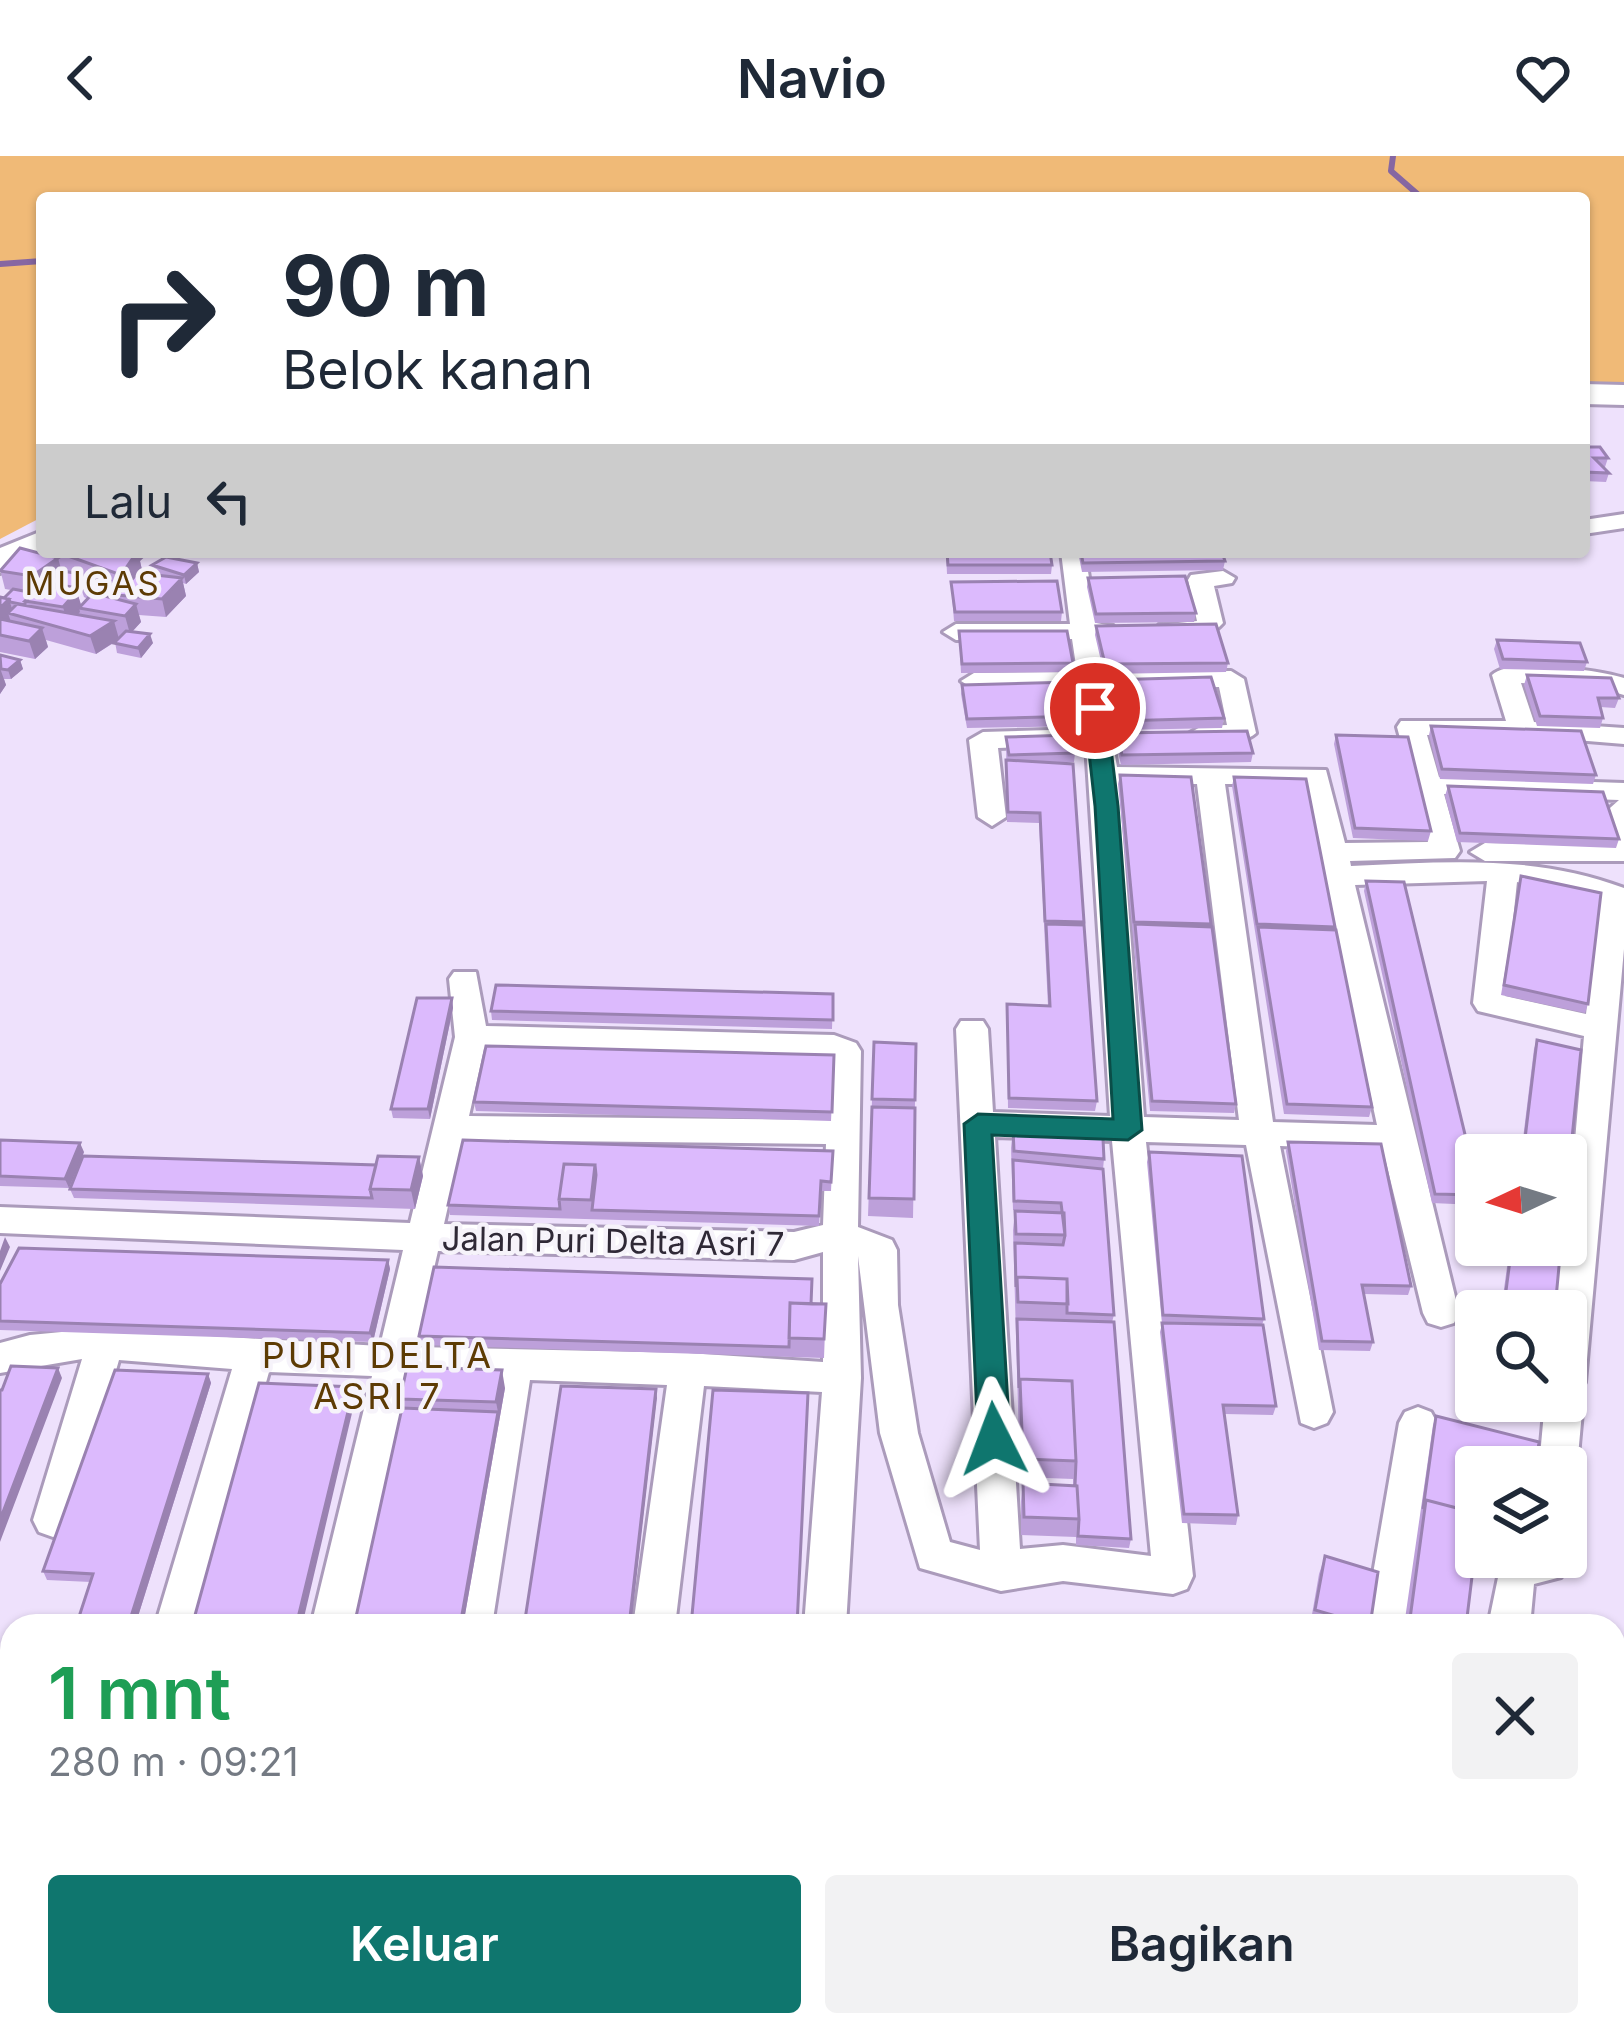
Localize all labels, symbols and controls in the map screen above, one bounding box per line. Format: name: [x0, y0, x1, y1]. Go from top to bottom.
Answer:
icon: back: [48, 45, 114, 111]
icon: heart: [1510, 45, 1576, 111]
text: Navio: [737, 46, 887, 111]
text: 90 m: [282, 235, 490, 336]
icon: right: [84, 240, 240, 396]
text: Belok kanan: [282, 337, 593, 402]
icon: left: [196, 468, 262, 534]
text: Lalu: [84, 474, 172, 529]
district label: MUGAS: [24, 563, 162, 603]
pin: [1044, 657, 1146, 759]
icon: arrive: [1062, 675, 1128, 741]
north arrow: [1455, 1134, 1587, 1266]
map controls: [1455, 1134, 1587, 1578]
street label: Jalan Puri Delta Asri 7: [441, 1218, 785, 1264]
button: search: [1455, 1290, 1587, 1422]
district label: PURI DELTA ASRI 7: [262, 1333, 494, 1418]
position arrow: [931, 1376, 1057, 1502]
button: layers: [1455, 1446, 1587, 1578]
text: 1 mnt: [48, 1649, 231, 1736]
button: close: [1452, 1653, 1578, 1779]
text: 280 m · 09:21: [48, 1738, 299, 1785]
button: Keluar: [48, 1875, 801, 2013]
button: Bagikan: [825, 1875, 1578, 2013]

